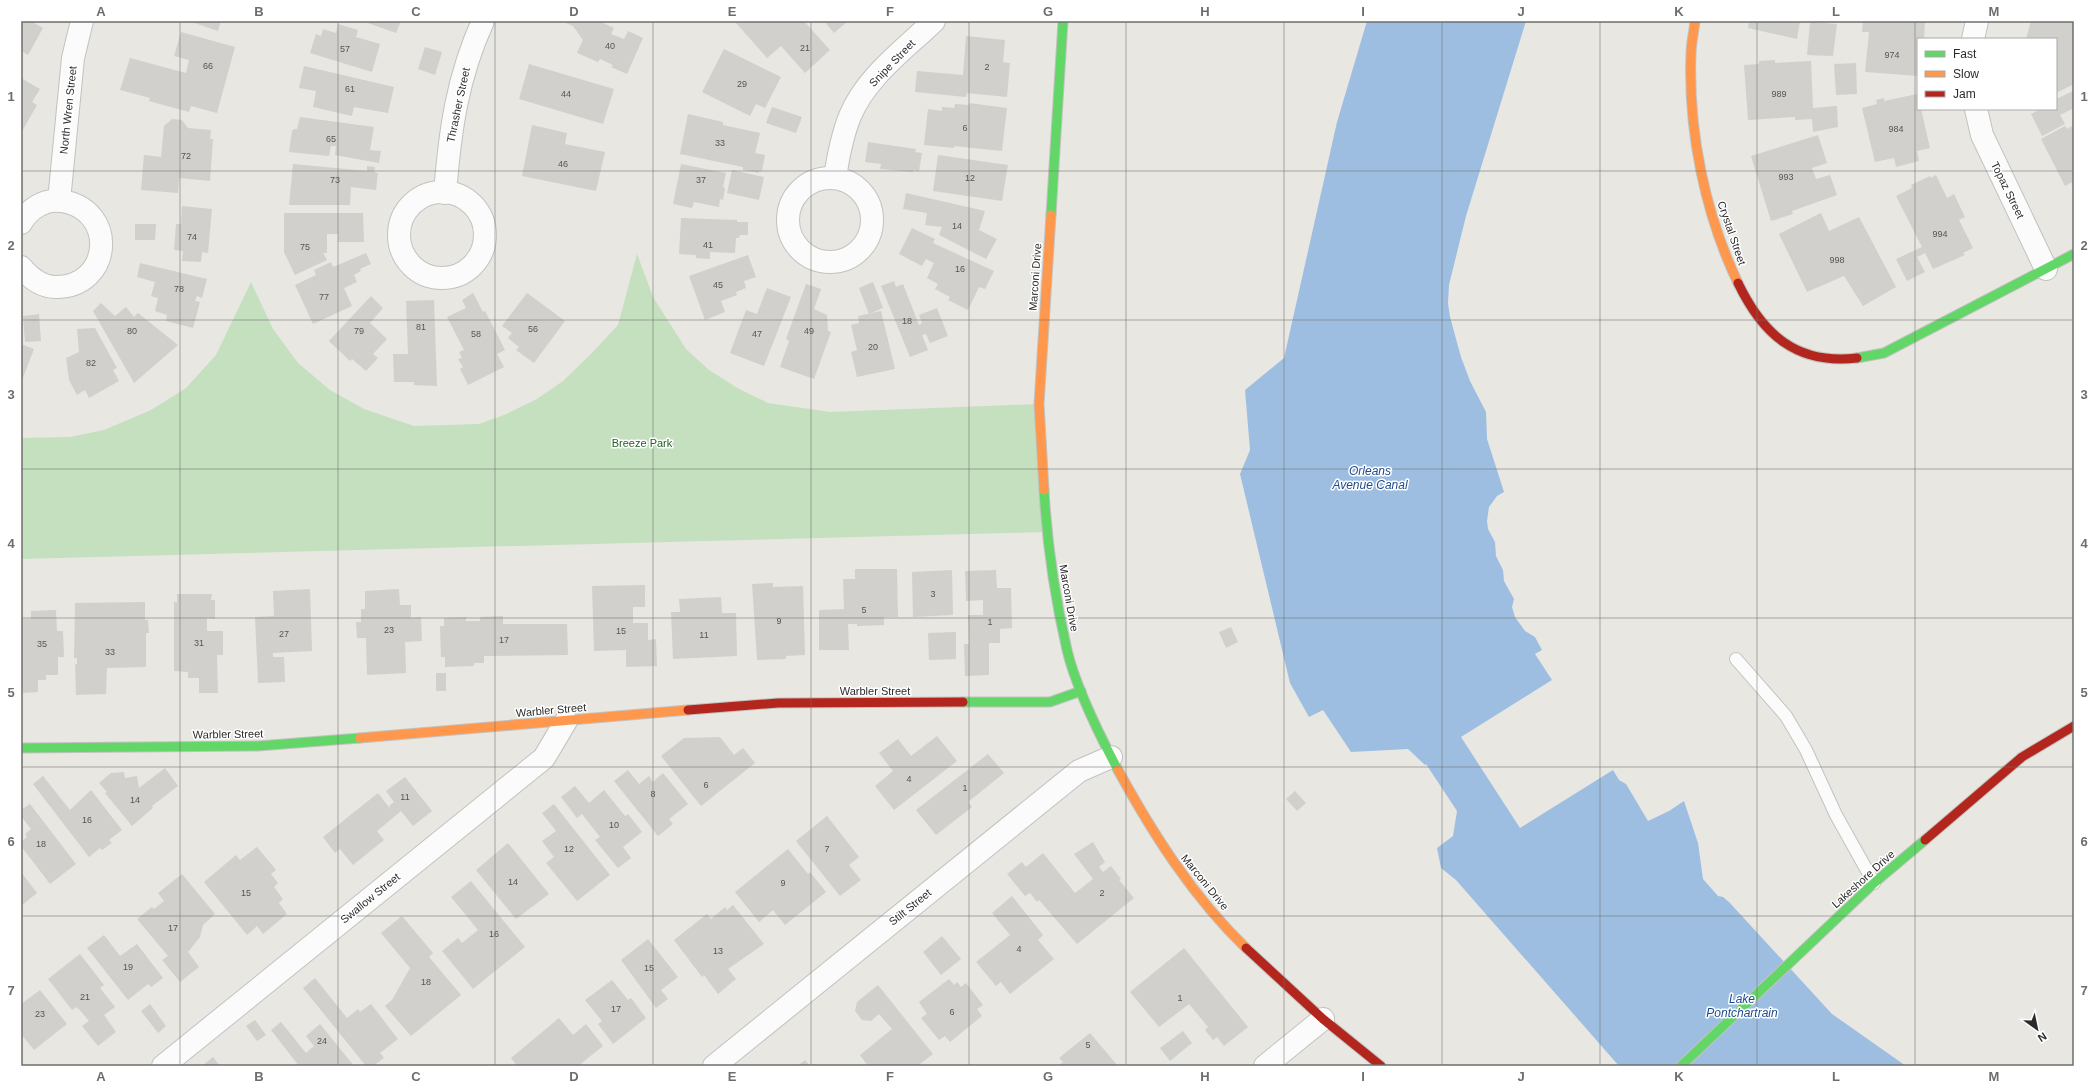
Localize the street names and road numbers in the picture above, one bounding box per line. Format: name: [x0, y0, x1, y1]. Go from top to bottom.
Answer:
street label: Snipe Street: [867, 37, 917, 89]
street label: North Wren Street: [57, 65, 79, 155]
street label: Thrasher Street: [444, 66, 472, 144]
street label: Topaz Street: [1989, 160, 2027, 220]
street label: Crystal Street: [1715, 200, 1749, 266]
street label: Marconi Drive: [1027, 243, 1043, 311]
street label: Marconi Drive: [1057, 564, 1081, 632]
street label: Warbler Street: [840, 685, 910, 697]
street label: Warbler Street: [515, 701, 587, 719]
street label: Warbler Street: [193, 727, 263, 741]
street label: Lakeshore Drive: [1829, 848, 1897, 910]
street label: Marconi Drive: [1179, 852, 1231, 912]
street label: Swallow Street: [338, 870, 402, 926]
street label: Stilt Street: [887, 886, 933, 928]

